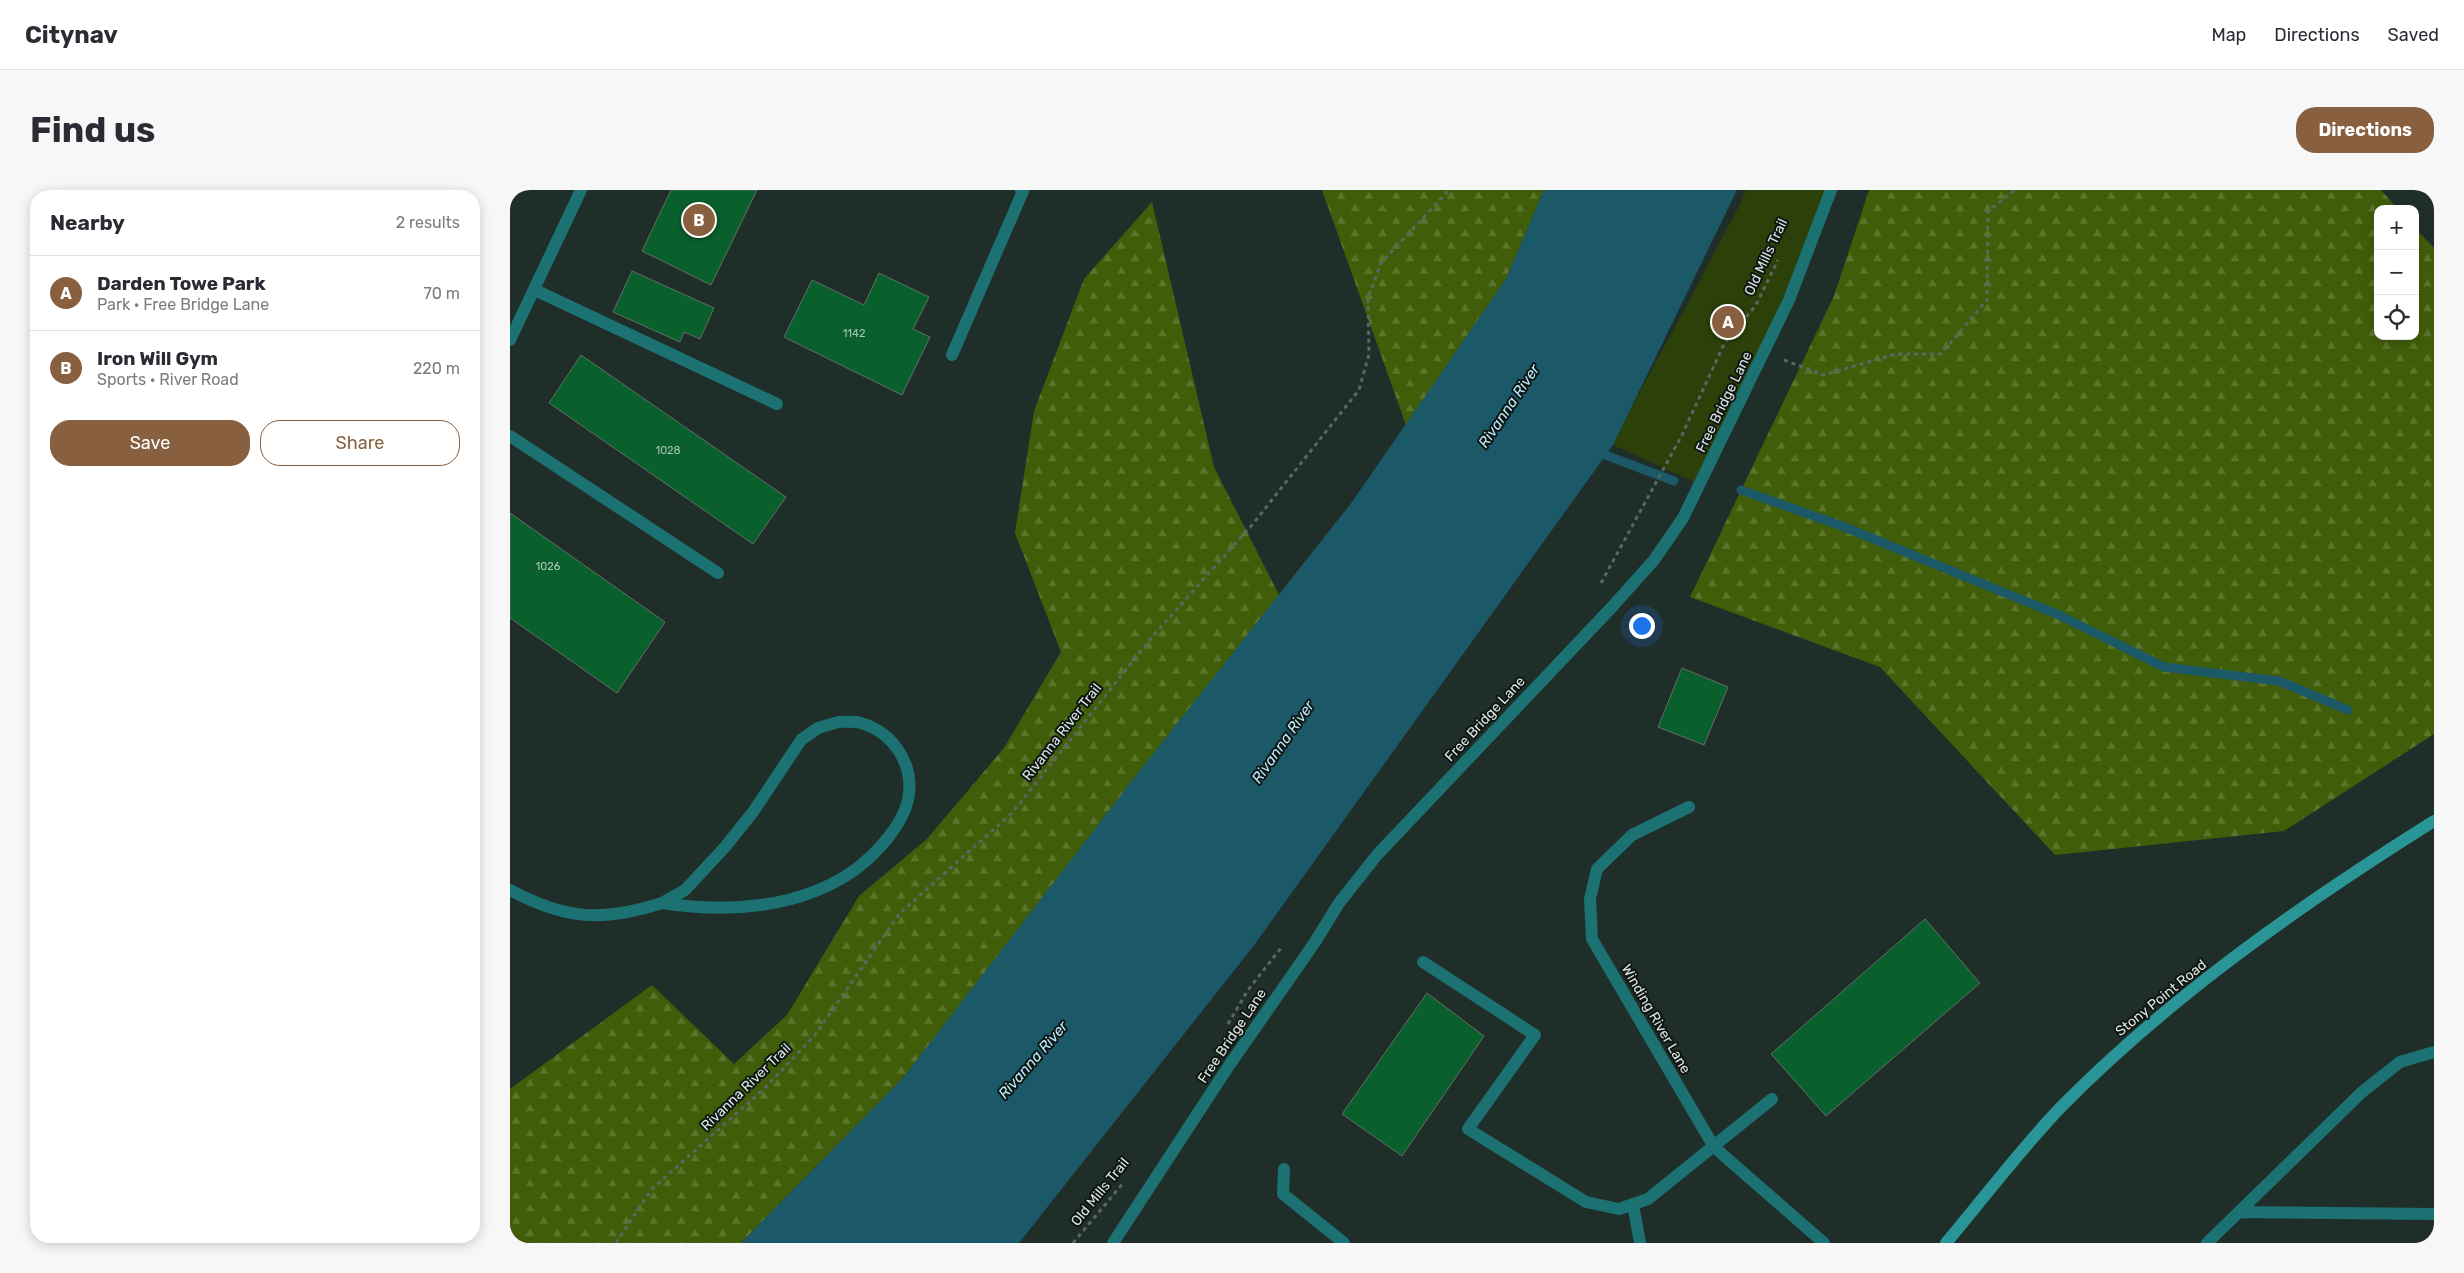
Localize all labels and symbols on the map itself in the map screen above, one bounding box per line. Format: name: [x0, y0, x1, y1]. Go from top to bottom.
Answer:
pin: B: [683, 201, 715, 239]
street label: Old Mills Trail: [1741, 216, 1791, 298]
pin: A: [1712, 303, 1744, 341]
house number: 1142: [843, 327, 865, 340]
street label: Free Bridge Lane: [1692, 349, 1756, 455]
water label: Rivanna River: [1474, 360, 1544, 451]
house number: 1028: [655, 444, 681, 457]
house number: 1026: [536, 560, 561, 573]
your location: [1629, 613, 1655, 639]
street label: Free Bridge Lane: [1441, 673, 1529, 765]
street label: Rivanna River Trail: [1019, 680, 1105, 784]
water label: Rivanna River: [1248, 696, 1319, 787]
street label: Stony Point Road: [2112, 956, 2210, 1040]
street label: Winding River Lane: [1618, 961, 1694, 1077]
street label: Free Bridge Lane: [1194, 985, 1270, 1086]
water label: Rivanna River: [994, 1017, 1072, 1102]
street label: Rivanna River Trail: [697, 1040, 795, 1134]
street label: Old Mills Trail: [1067, 1154, 1133, 1230]

